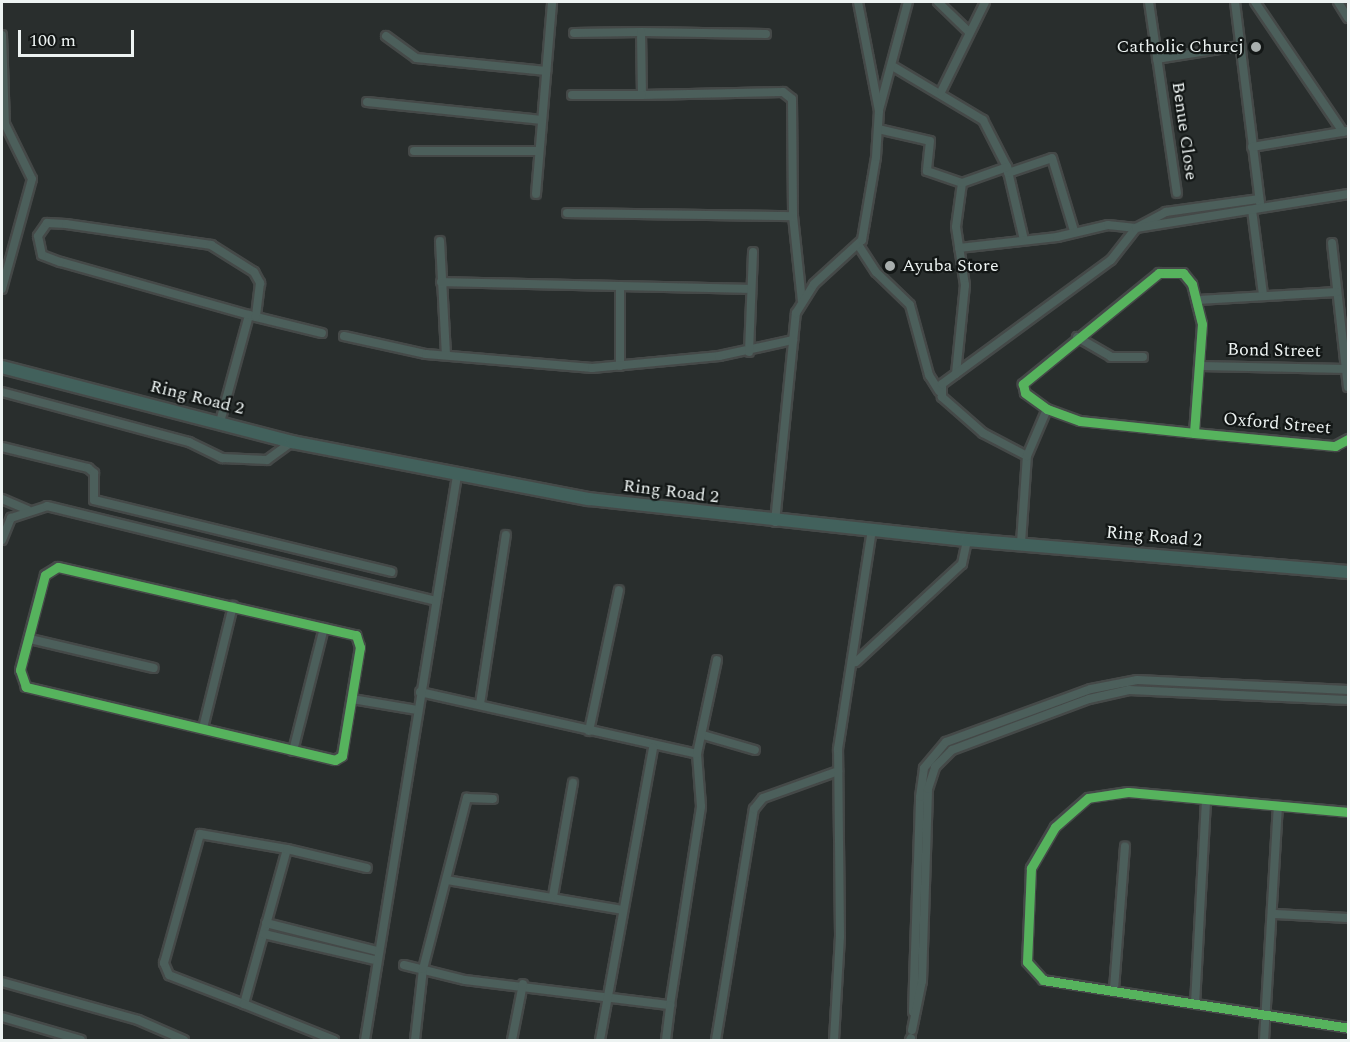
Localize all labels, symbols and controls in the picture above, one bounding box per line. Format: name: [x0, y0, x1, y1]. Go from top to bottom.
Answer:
scale bar: [21, 18, 136, 56]
text: 100 m: [29, 27, 76, 54]
place label: Catholic Churcj: [1116, 36, 1244, 58]
marker: Catholic Churcj: [1249, 40, 1263, 54]
street label: Benue Close: [1166, 80, 1202, 182]
place label: Ayuba Store: [902, 255, 999, 277]
marker: Ayuba Store: [883, 259, 897, 273]
street label: Bond Street: [1227, 339, 1321, 363]
street label: Ring Road 2: [148, 376, 246, 420]
street label: Oxford Street: [1222, 409, 1332, 439]
street label: Ring Road 2: [622, 475, 720, 509]
street label: Ring Road 2: [1105, 522, 1203, 552]

